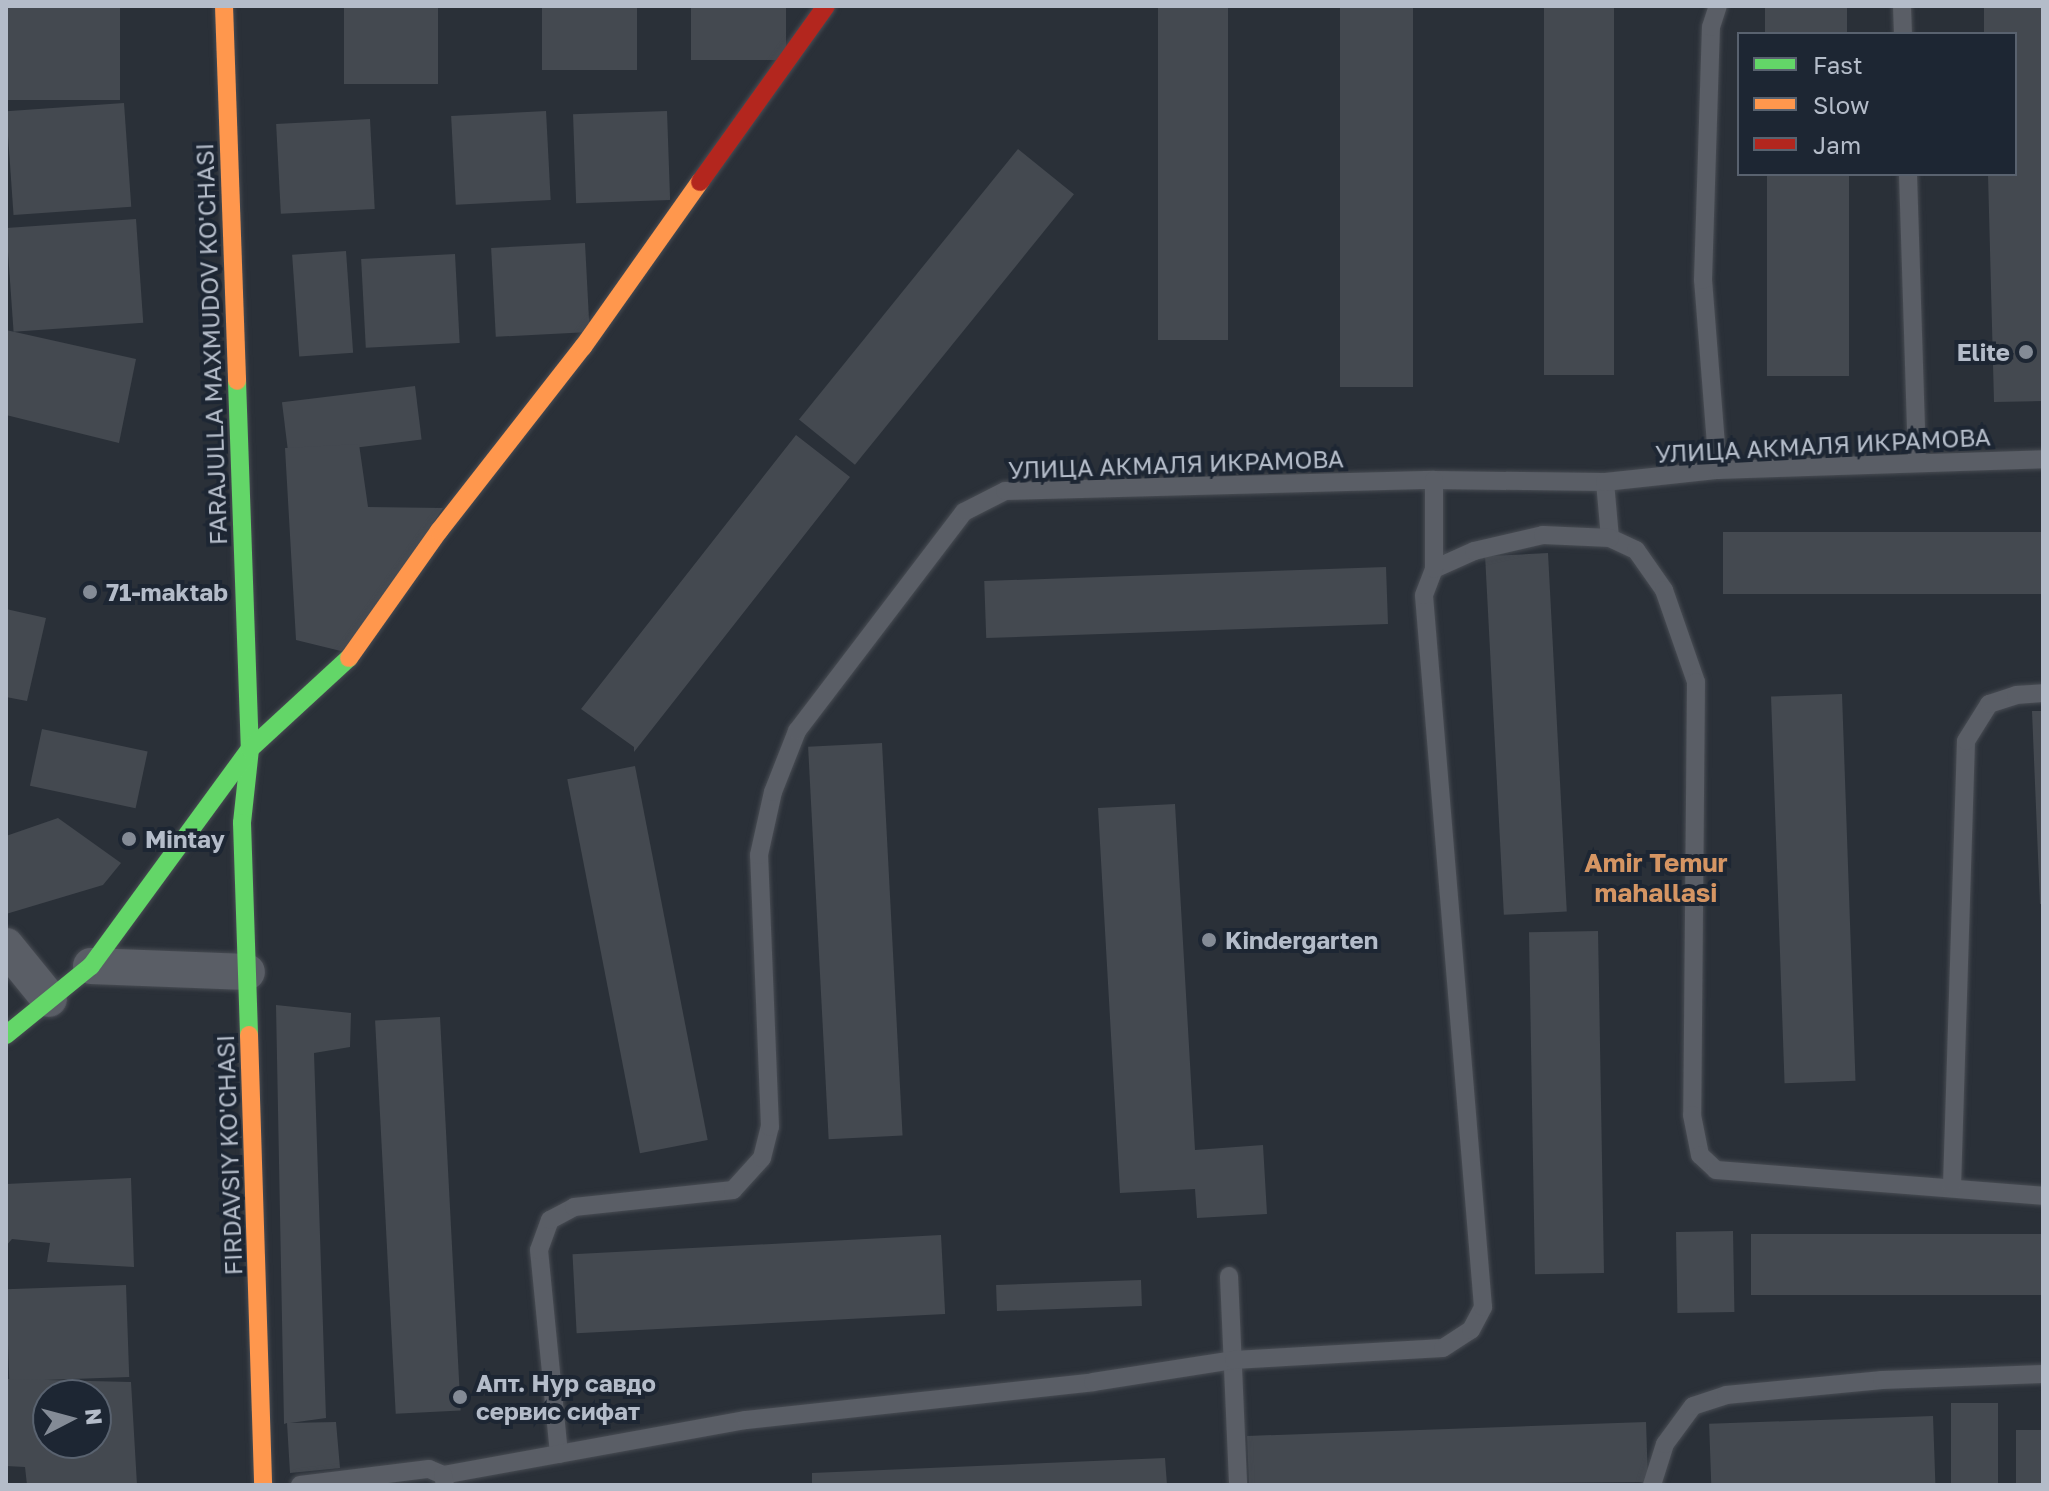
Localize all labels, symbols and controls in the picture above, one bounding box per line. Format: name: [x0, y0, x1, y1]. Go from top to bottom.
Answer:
legend: [1737, 32, 2017, 176]
text: Fast: [1813, 50, 1863, 79]
text: Slow: [1813, 90, 1869, 119]
text: Jam: [1813, 130, 1861, 159]
street label: FARAJULLA MAXMUDOV KO'CHASI: [190, 142, 232, 546]
place label: Elite: [1957, 338, 2010, 366]
marker: Elite: [2017, 343, 2035, 361]
street label: УЛИЦА АКМАЛЯ ИКРАМОВА: [1655, 422, 1991, 468]
street label: УЛИЦА АКМАЛЯ ИКРАМОВА: [1008, 444, 1344, 484]
place label: 71-maktab: [106, 578, 228, 606]
marker: 71-maktab: [81, 583, 99, 601]
place label: Mintay: [145, 825, 225, 853]
marker: Mintay: [120, 830, 138, 848]
district label: Amir Temur mahallasi: [1584, 847, 1728, 908]
place label: Kindergarten: [1225, 926, 1378, 954]
marker: Kindergarten: [1200, 931, 1218, 949]
street label: FIRDAVSIY KO'CHASI: [210, 1034, 248, 1276]
place label: Апт. Нур савдо сервис сифат: [476, 1369, 656, 1425]
north arrow: [32, 1379, 112, 1459]
marker: Апт. Нур савдо сервис сифат: [451, 1388, 469, 1406]
text: N: [80, 1407, 109, 1426]

